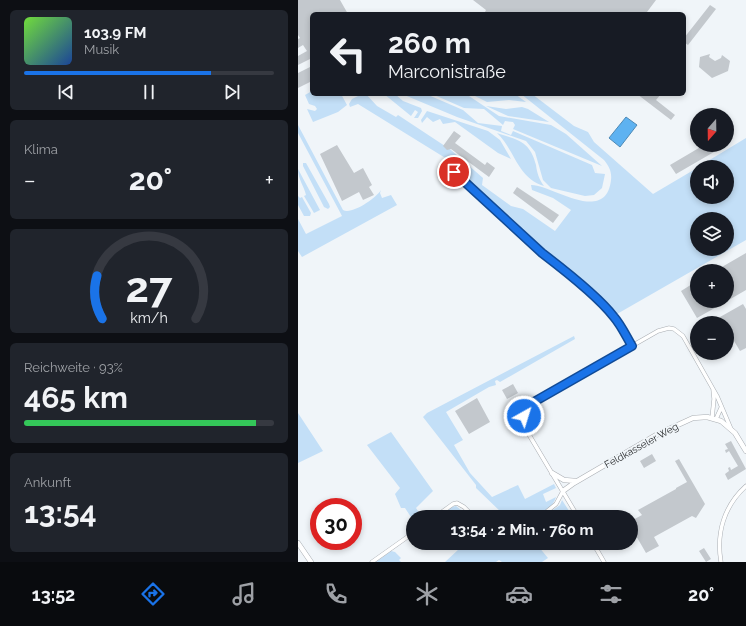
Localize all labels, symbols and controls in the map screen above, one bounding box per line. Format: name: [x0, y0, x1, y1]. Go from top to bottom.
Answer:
text: 103.9 FM: [84, 24, 146, 42]
text: 260 m: [388, 27, 471, 60]
icon: left: [322, 28, 374, 80]
text: Musik: [84, 42, 119, 57]
text: Marconistraße: [388, 61, 506, 82]
icon: previous: [55, 81, 77, 103]
icon: pause: [138, 81, 160, 103]
icon: next: [221, 81, 243, 103]
north arrow: [690, 108, 734, 152]
map controls: [690, 108, 734, 360]
text: Klima: [24, 142, 58, 157]
pin: [437, 155, 471, 189]
button: sound: [690, 160, 734, 204]
icon: arrive: [443, 161, 465, 183]
text: 20°: [129, 162, 172, 197]
text: −: [24, 167, 36, 193]
text: +: [265, 167, 274, 193]
button: layers: [690, 212, 734, 256]
text: 27: [126, 263, 173, 312]
button: +: [690, 264, 734, 308]
text: km/h: [130, 310, 168, 326]
button: −: [690, 316, 734, 360]
text: Reichweite · 93%: [24, 360, 123, 375]
text: 465 km: [24, 380, 128, 415]
position arrow: [503, 395, 545, 437]
street label: Feldkasseler Weg: [602, 421, 680, 470]
text: Ankunft: [24, 475, 71, 490]
text: 13:54: [24, 495, 97, 530]
speed limit sign: 30: [310, 498, 362, 550]
text: 13:54 · 2 Min. · 760 m: [450, 521, 594, 539]
icon: directions: [139, 580, 167, 608]
icon: music: [230, 580, 258, 608]
icon: phone: [322, 580, 350, 608]
icon: climate: [413, 580, 441, 608]
icon: car: [505, 580, 533, 608]
icon: filters: [597, 580, 625, 608]
text: 13:52: [32, 584, 75, 605]
text: 20°: [688, 584, 714, 605]

